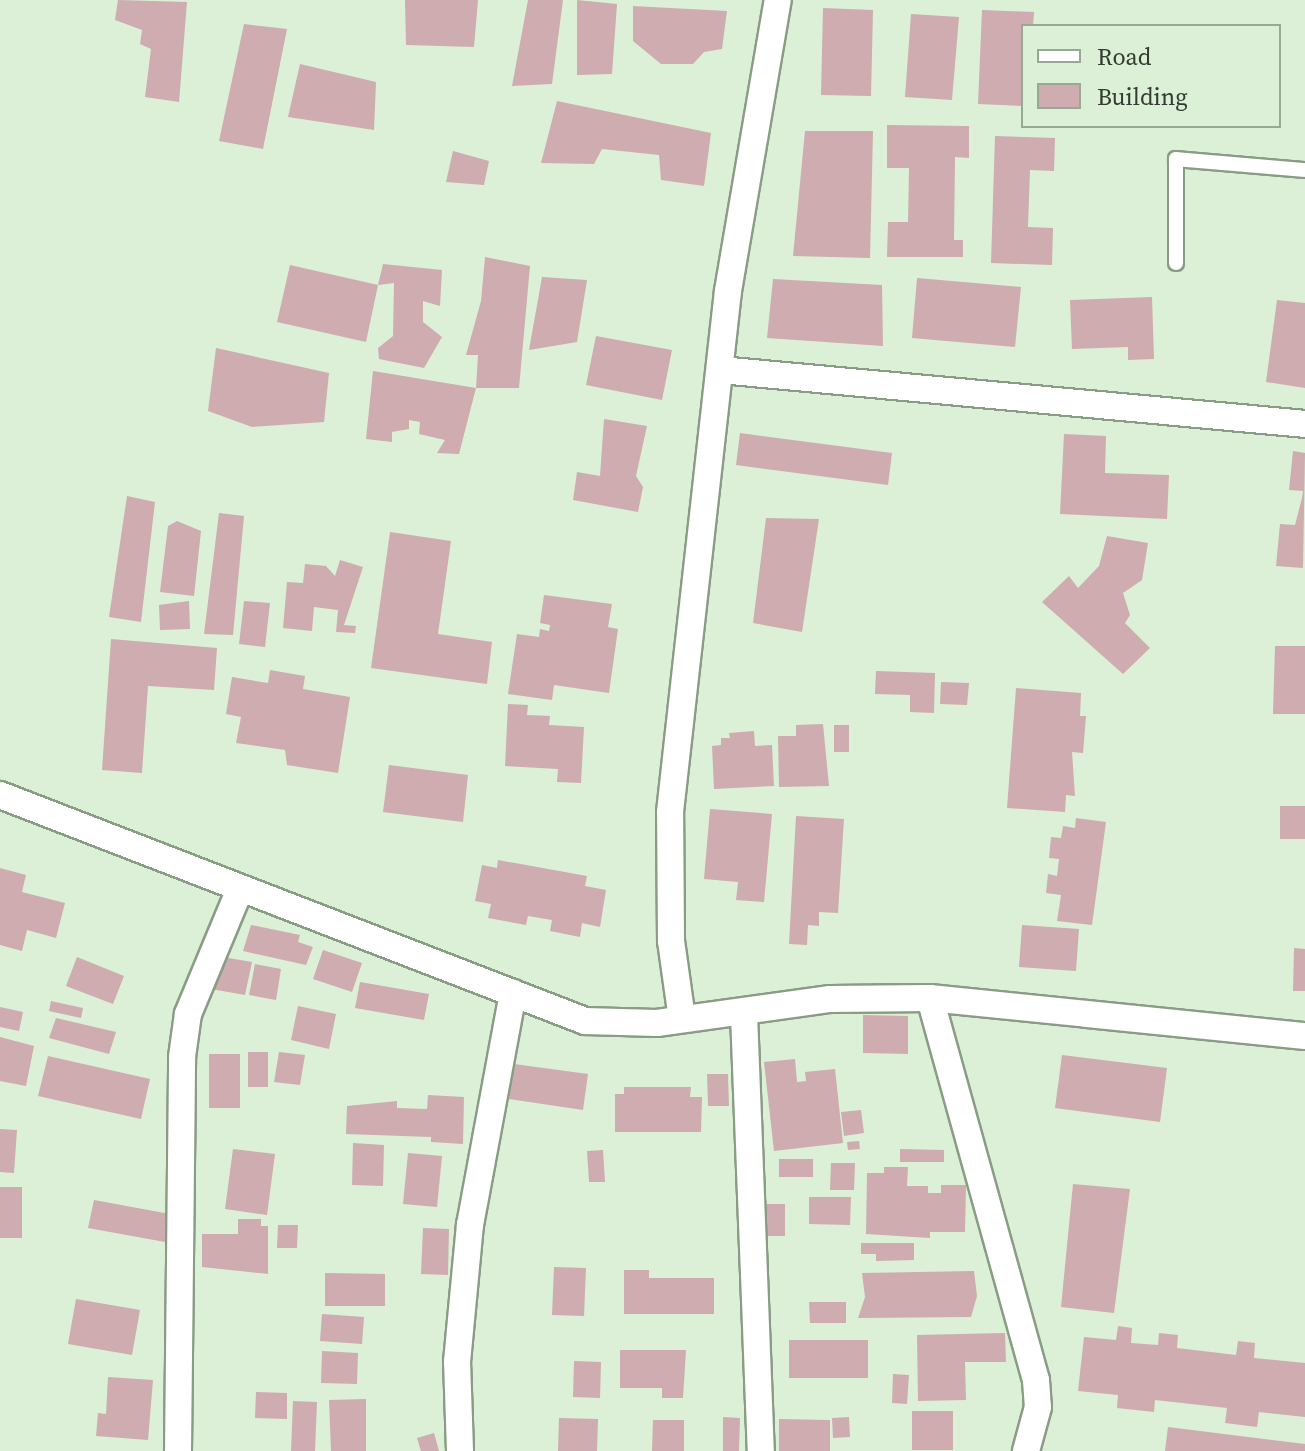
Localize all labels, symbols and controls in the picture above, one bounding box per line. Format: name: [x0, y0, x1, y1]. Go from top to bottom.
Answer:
legend: [1021, 24, 1281, 128]
text: Road: [1097, 40, 1151, 73]
text: Building: [1097, 80, 1188, 113]

